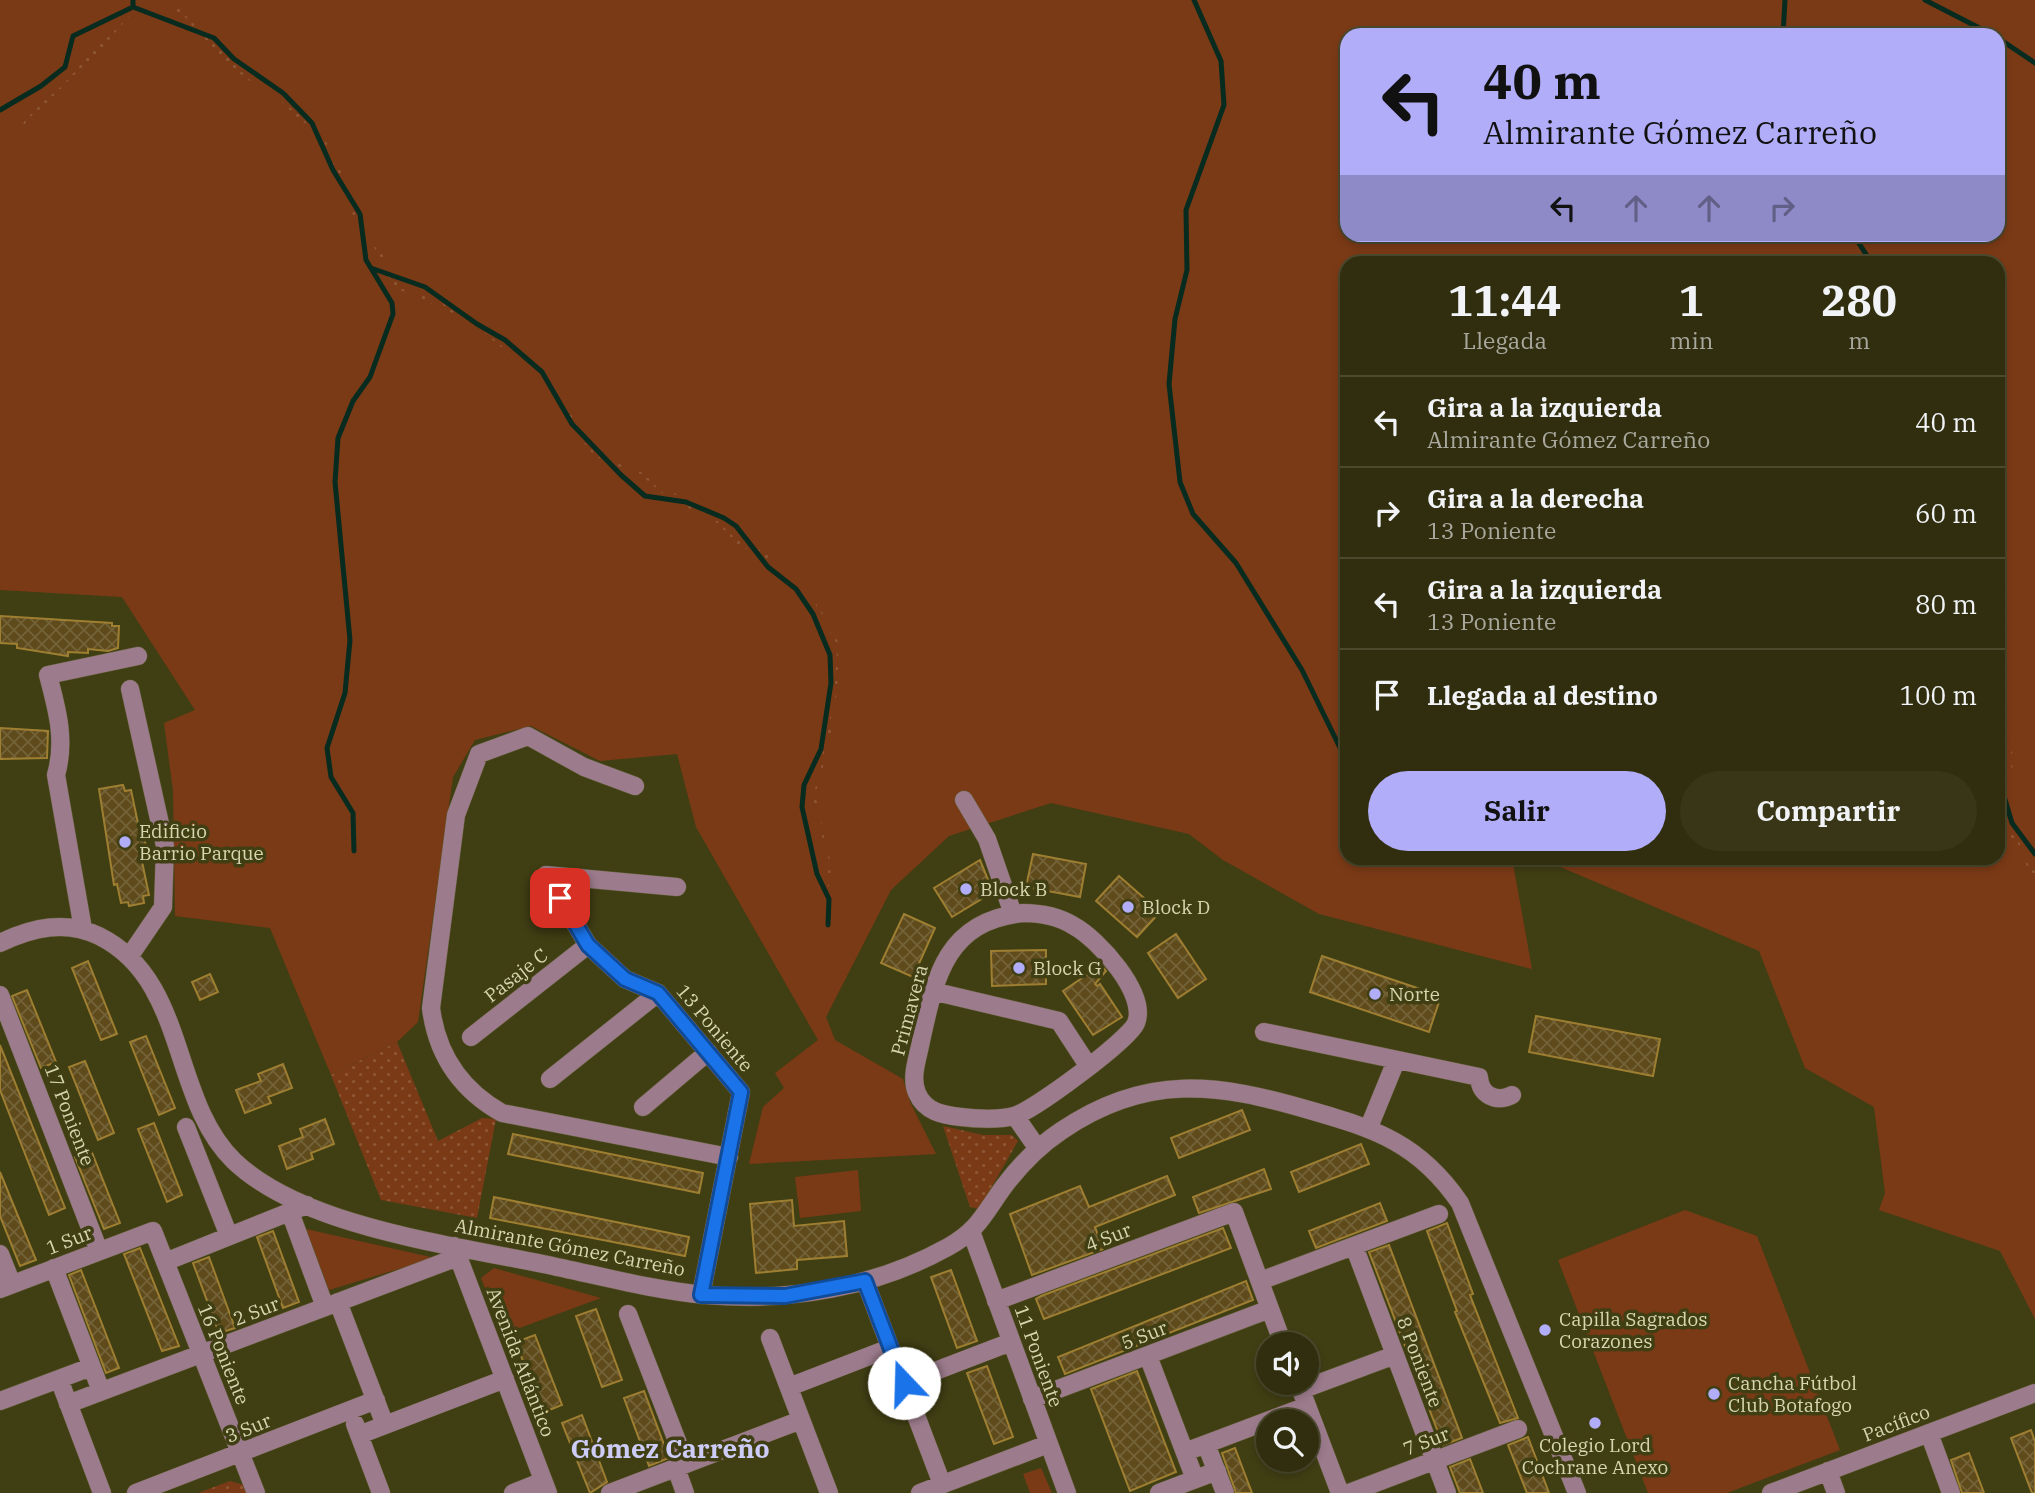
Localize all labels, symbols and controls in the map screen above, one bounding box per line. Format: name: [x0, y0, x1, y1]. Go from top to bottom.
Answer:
text: 40 m: [1483, 49, 1601, 112]
icon: left: [1368, 56, 1459, 147]
text: Almirante Gómez Carreño: [1483, 111, 1877, 153]
icon: left: [1544, 189, 1582, 227]
icon: ahead: [1617, 189, 1655, 227]
icon: ahead: [1690, 189, 1728, 227]
icon: right: [1763, 189, 1801, 227]
text: 11:44: [1448, 273, 1562, 328]
text: 1: [1679, 273, 1704, 328]
text: 280: [1821, 273, 1897, 328]
text: Llegada: [1463, 325, 1547, 355]
text: min: [1670, 325, 1713, 355]
text: m: [1848, 325, 1870, 355]
text: Gira a la izquierda: [1427, 390, 1662, 424]
icon: left: [1368, 403, 1406, 441]
text: 40 m: [1915, 405, 1977, 439]
text: Almirante Gómez Carreño: [1427, 424, 1710, 454]
text: Gira a la derecha: [1427, 481, 1644, 515]
icon: right: [1368, 494, 1406, 532]
text: 60 m: [1915, 496, 1977, 530]
text: 13 Poniente: [1427, 515, 1556, 545]
text: Gira a la izquierda: [1427, 572, 1662, 606]
icon: left: [1368, 585, 1406, 623]
text: 80 m: [1915, 587, 1977, 621]
text: 13 Poniente: [1427, 606, 1556, 636]
icon: arrive: [1368, 676, 1406, 714]
text: Llegada al destino: [1427, 678, 1658, 712]
text: 100 m: [1899, 678, 1977, 712]
button: Salir: [1368, 771, 1666, 851]
button: Compartir: [1680, 771, 1977, 851]
place label: Edificio Barrio Parque: [139, 819, 264, 865]
marker: Edificio Barrio Parque: [117, 834, 133, 850]
pin: [530, 868, 590, 928]
place label: Block B: [980, 877, 1047, 901]
icon: arrive: [541, 879, 579, 917]
marker: Block B: [958, 881, 974, 897]
place label: Block D: [1142, 895, 1210, 919]
marker: Block D: [1120, 899, 1136, 915]
street label: Pasaje C: [479, 943, 553, 1007]
place label: Block G: [1033, 956, 1101, 980]
marker: Block G: [1011, 960, 1027, 976]
street label: Primavera: [885, 962, 933, 1058]
street label: 13 Poniente: [671, 979, 759, 1077]
place label: Norte: [1389, 982, 1440, 1006]
marker: Norte: [1367, 986, 1383, 1002]
street label: 17 Poniente: [40, 1061, 100, 1169]
street label: Almirante Gómez Carreño: [453, 1213, 687, 1281]
street label: 4 Sur: [1082, 1217, 1135, 1257]
street label: 1 Sur: [43, 1220, 96, 1260]
street label: Avenida Atlántico: [482, 1284, 560, 1440]
street label: 2 Sur: [230, 1291, 283, 1331]
street label: 16 Poniente: [193, 1300, 255, 1408]
street label: 11 Poniente: [1009, 1302, 1069, 1410]
place label: Capilla Sagrados Corazones: [1559, 1307, 1707, 1353]
street label: 8 Poniente: [1392, 1313, 1448, 1411]
street label: 5 Sur: [1118, 1315, 1171, 1355]
marker: Capilla Sagrados Corazones: [1537, 1322, 1553, 1338]
map controls: [1256, 1332, 1319, 1472]
button: sound: [1256, 1332, 1319, 1395]
position arrow: [867, 1346, 941, 1420]
place label: Cancha Fútbol Club Botafogo: [1728, 1371, 1857, 1417]
marker: Cancha Fútbol Club Botafogo: [1706, 1386, 1722, 1402]
street label: Pacífico: [1859, 1399, 1933, 1447]
street label: 3 Sur: [222, 1408, 275, 1448]
button: search: [1256, 1409, 1319, 1472]
marker: Colegio Lord Cochrane Anexo: [1587, 1415, 1603, 1431]
street label: 7 Sur: [1400, 1421, 1453, 1461]
district label: Gómez Carreño: [570, 1431, 770, 1465]
place label: Colegio Lord Cochrane Anexo: [1522, 1433, 1668, 1479]

